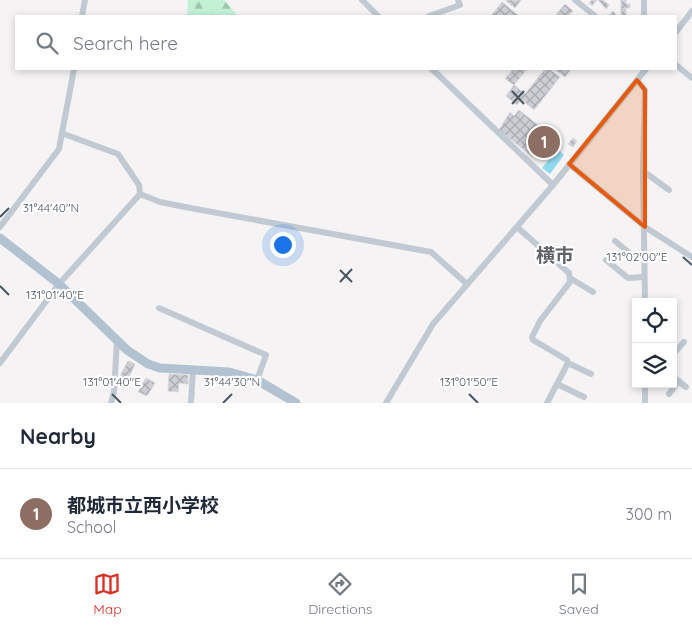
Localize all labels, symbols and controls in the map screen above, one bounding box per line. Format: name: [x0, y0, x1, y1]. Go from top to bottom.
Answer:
search box: [15, 15, 677, 70]
icon: search: [33, 29, 61, 57]
text: Search here: [73, 31, 178, 55]
pin: 1: [528, 123, 560, 161]
text: 31°44'40"N: [23, 200, 79, 215]
your location: [270, 232, 296, 258]
district label: 横市: [536, 243, 574, 267]
text: 131°02'00"E: [607, 249, 668, 264]
text: 131°01'40"E: [26, 287, 84, 302]
map controls: [632, 298, 677, 388]
button: locate: [632, 298, 677, 343]
button: layers: [632, 343, 677, 388]
text: 131°01'40"E: [83, 374, 141, 389]
text: 31°44'30"N: [204, 374, 260, 389]
text: 131°01'50"E: [440, 374, 498, 389]
text: Nearby: [20, 423, 96, 449]
text: 都城市立西小学校: [67, 493, 219, 517]
text: 1: [33, 504, 39, 524]
text: 300 m: [626, 504, 672, 524]
text: School: [67, 517, 116, 537]
tab: Map: [93, 570, 122, 618]
tab: Directions: [308, 570, 372, 618]
tab: Saved: [559, 570, 599, 618]

